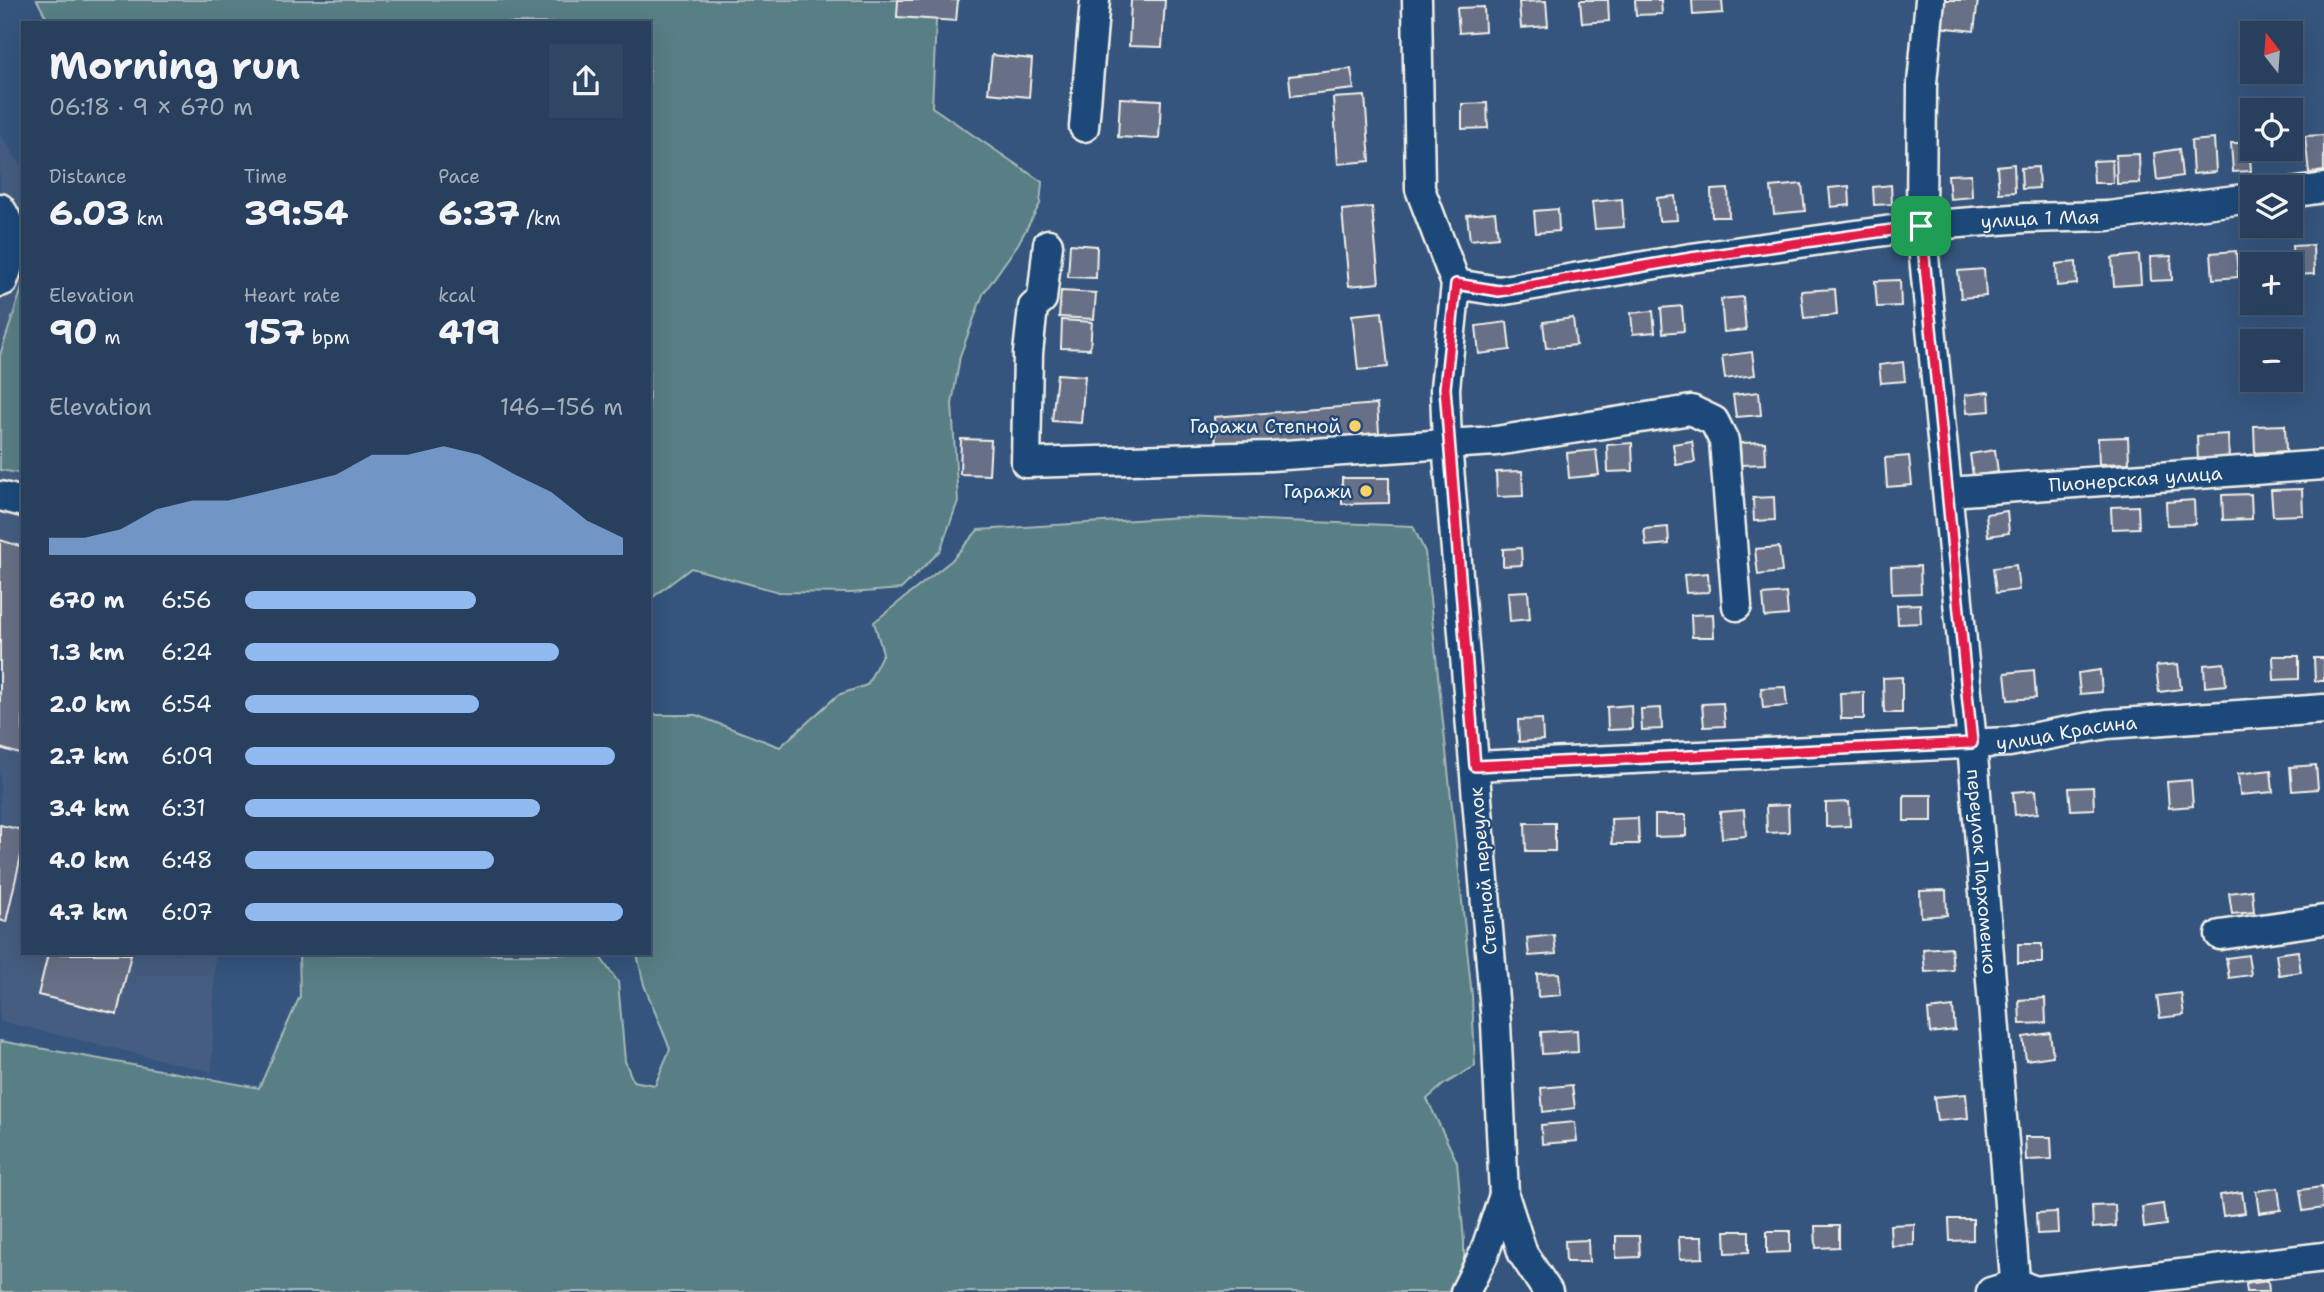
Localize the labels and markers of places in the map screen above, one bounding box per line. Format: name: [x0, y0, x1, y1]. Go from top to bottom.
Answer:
pin: [1891, 196, 1951, 256]
place label: Гаражи Степной: [1190, 414, 1341, 439]
marker: Гаражи Степной: [1347, 418, 1363, 434]
place label: Гаражи: [1284, 479, 1352, 504]
marker: Гаражи: [1358, 483, 1374, 499]

